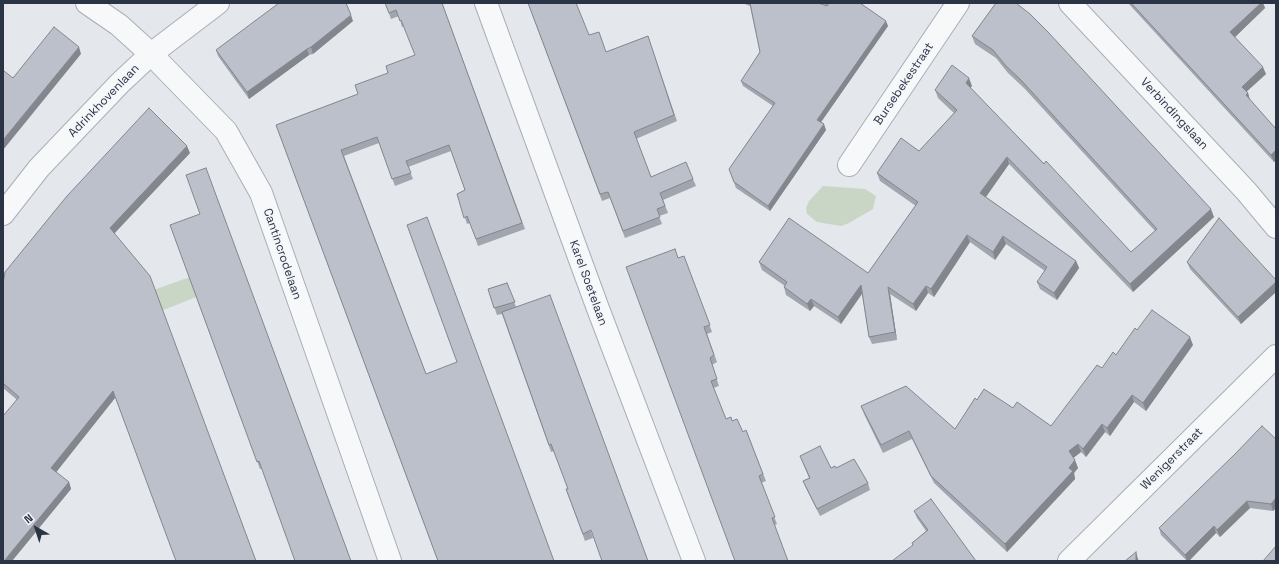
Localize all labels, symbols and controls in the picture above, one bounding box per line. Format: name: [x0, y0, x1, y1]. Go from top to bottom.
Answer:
street label: Bursebekestraat: [871, 40, 937, 128]
street label: Adrinkhovenlaan: [66, 62, 142, 140]
street label: Verbindingslaan: [1137, 75, 1211, 153]
street label: Cantincrodelaan: [260, 207, 304, 301]
street label: Karel Soetelaan: [566, 238, 610, 328]
street label: Wenigerstraat: [1138, 425, 1206, 493]
north arrow: [16, 508, 56, 548]
text: N: [21, 511, 36, 526]

